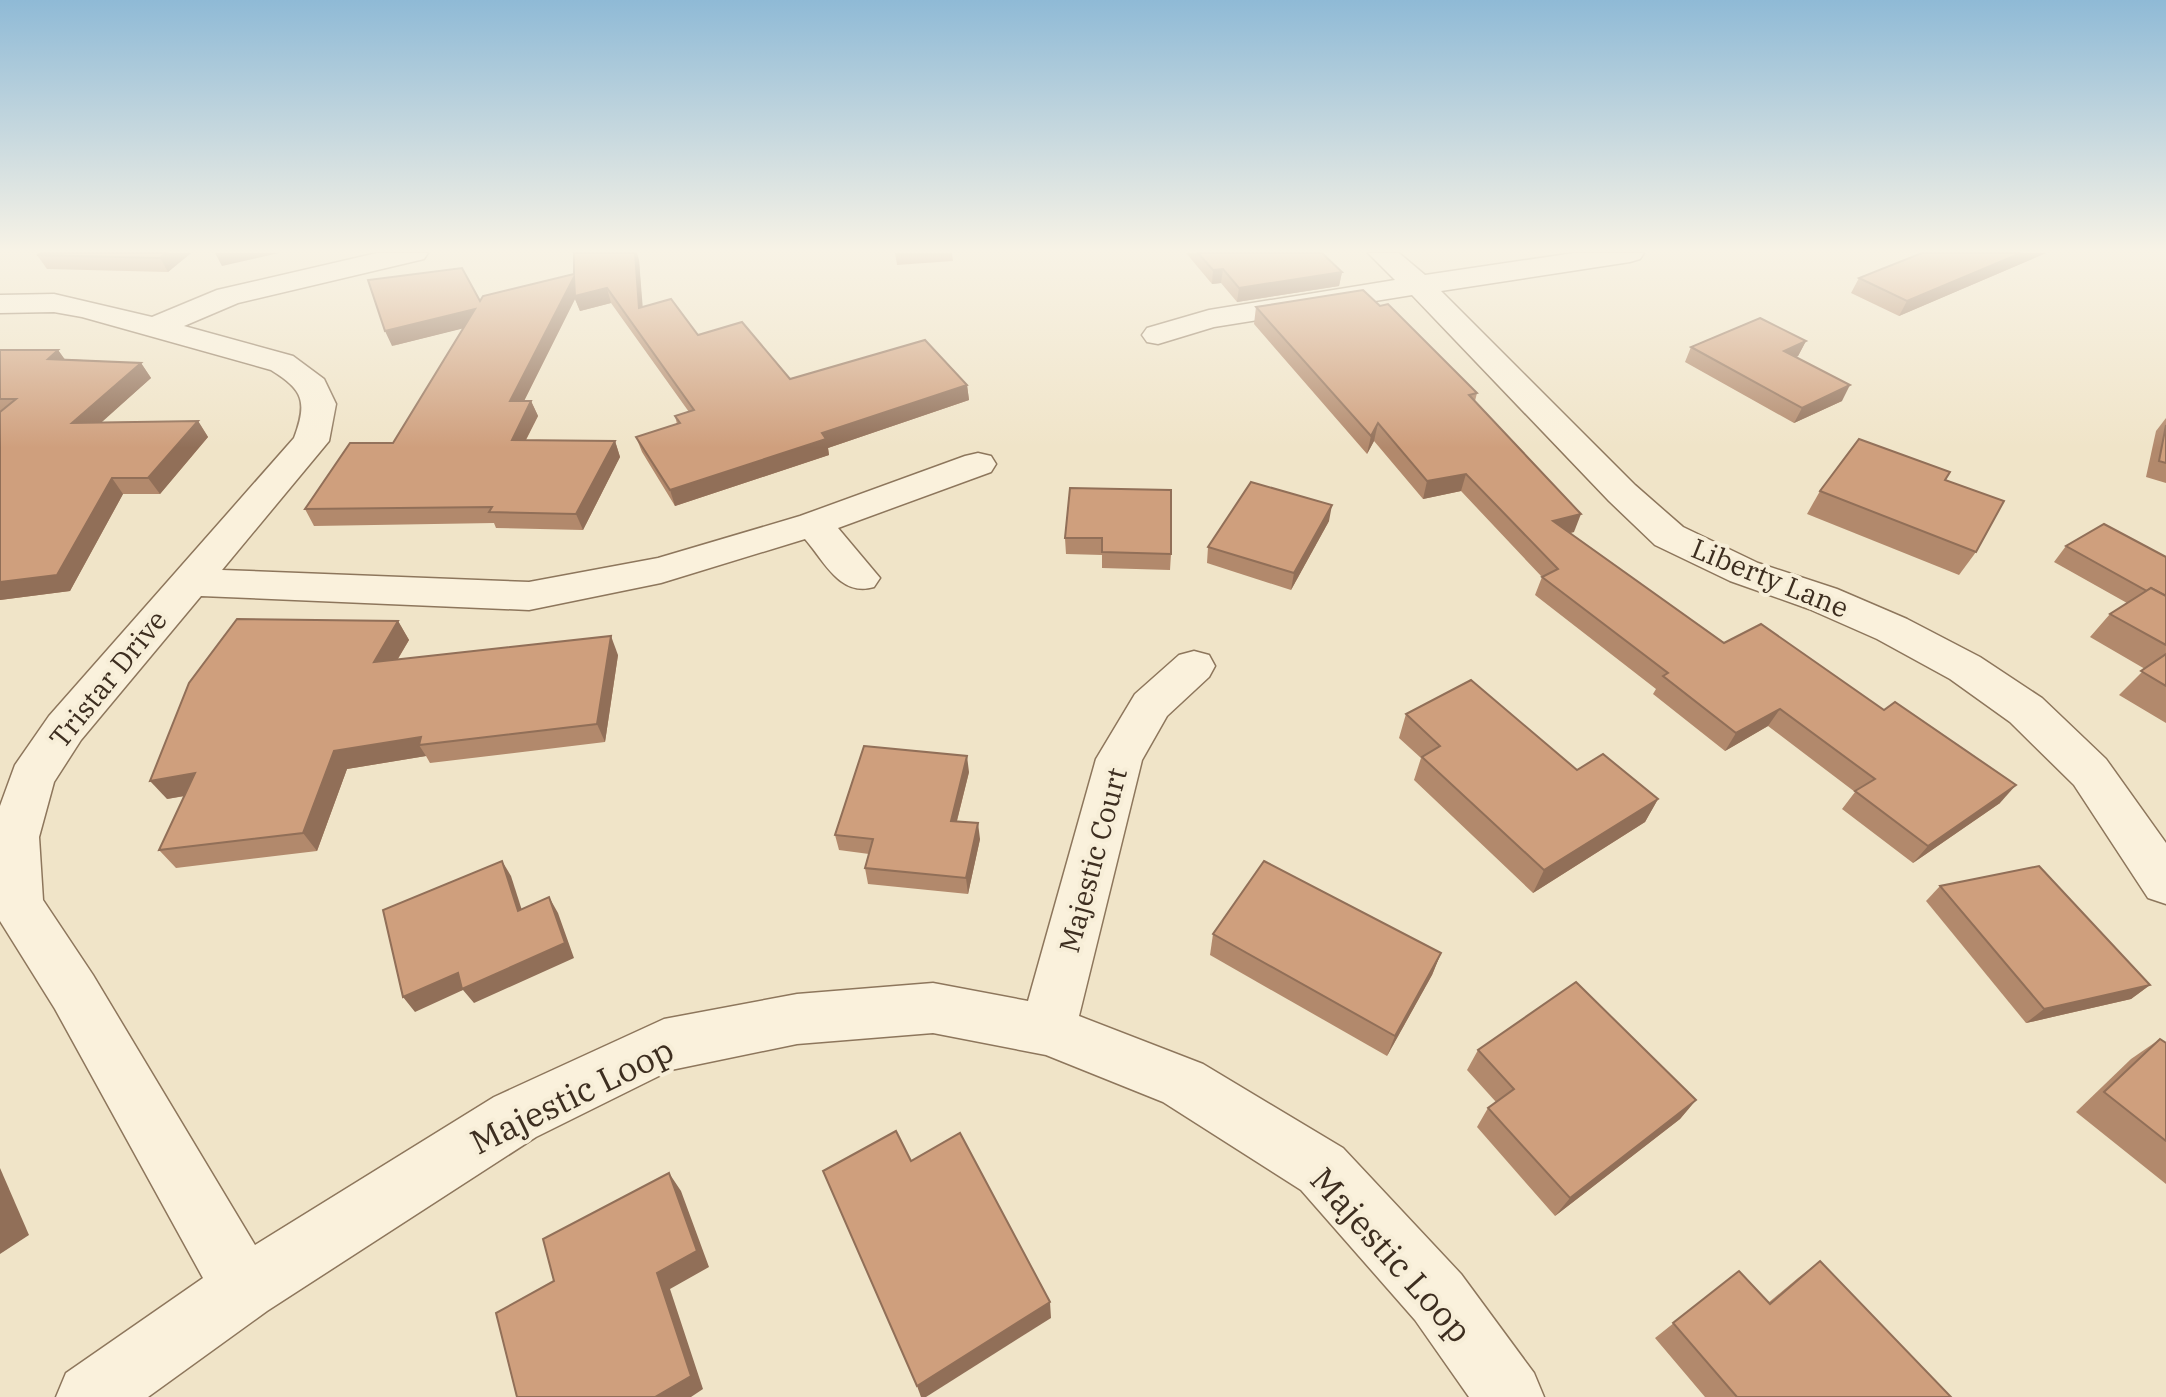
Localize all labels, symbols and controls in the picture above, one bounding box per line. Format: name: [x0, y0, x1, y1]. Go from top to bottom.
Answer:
street label: Liberty Lane: [1686, 529, 1854, 626]
street label: Tristar Drive: [41, 602, 175, 755]
street label: Majestic Court: [1050, 763, 1135, 956]
street label: Majestic Loop: [463, 1027, 681, 1163]
street label: Majestic Loop: [1301, 1158, 1482, 1351]

